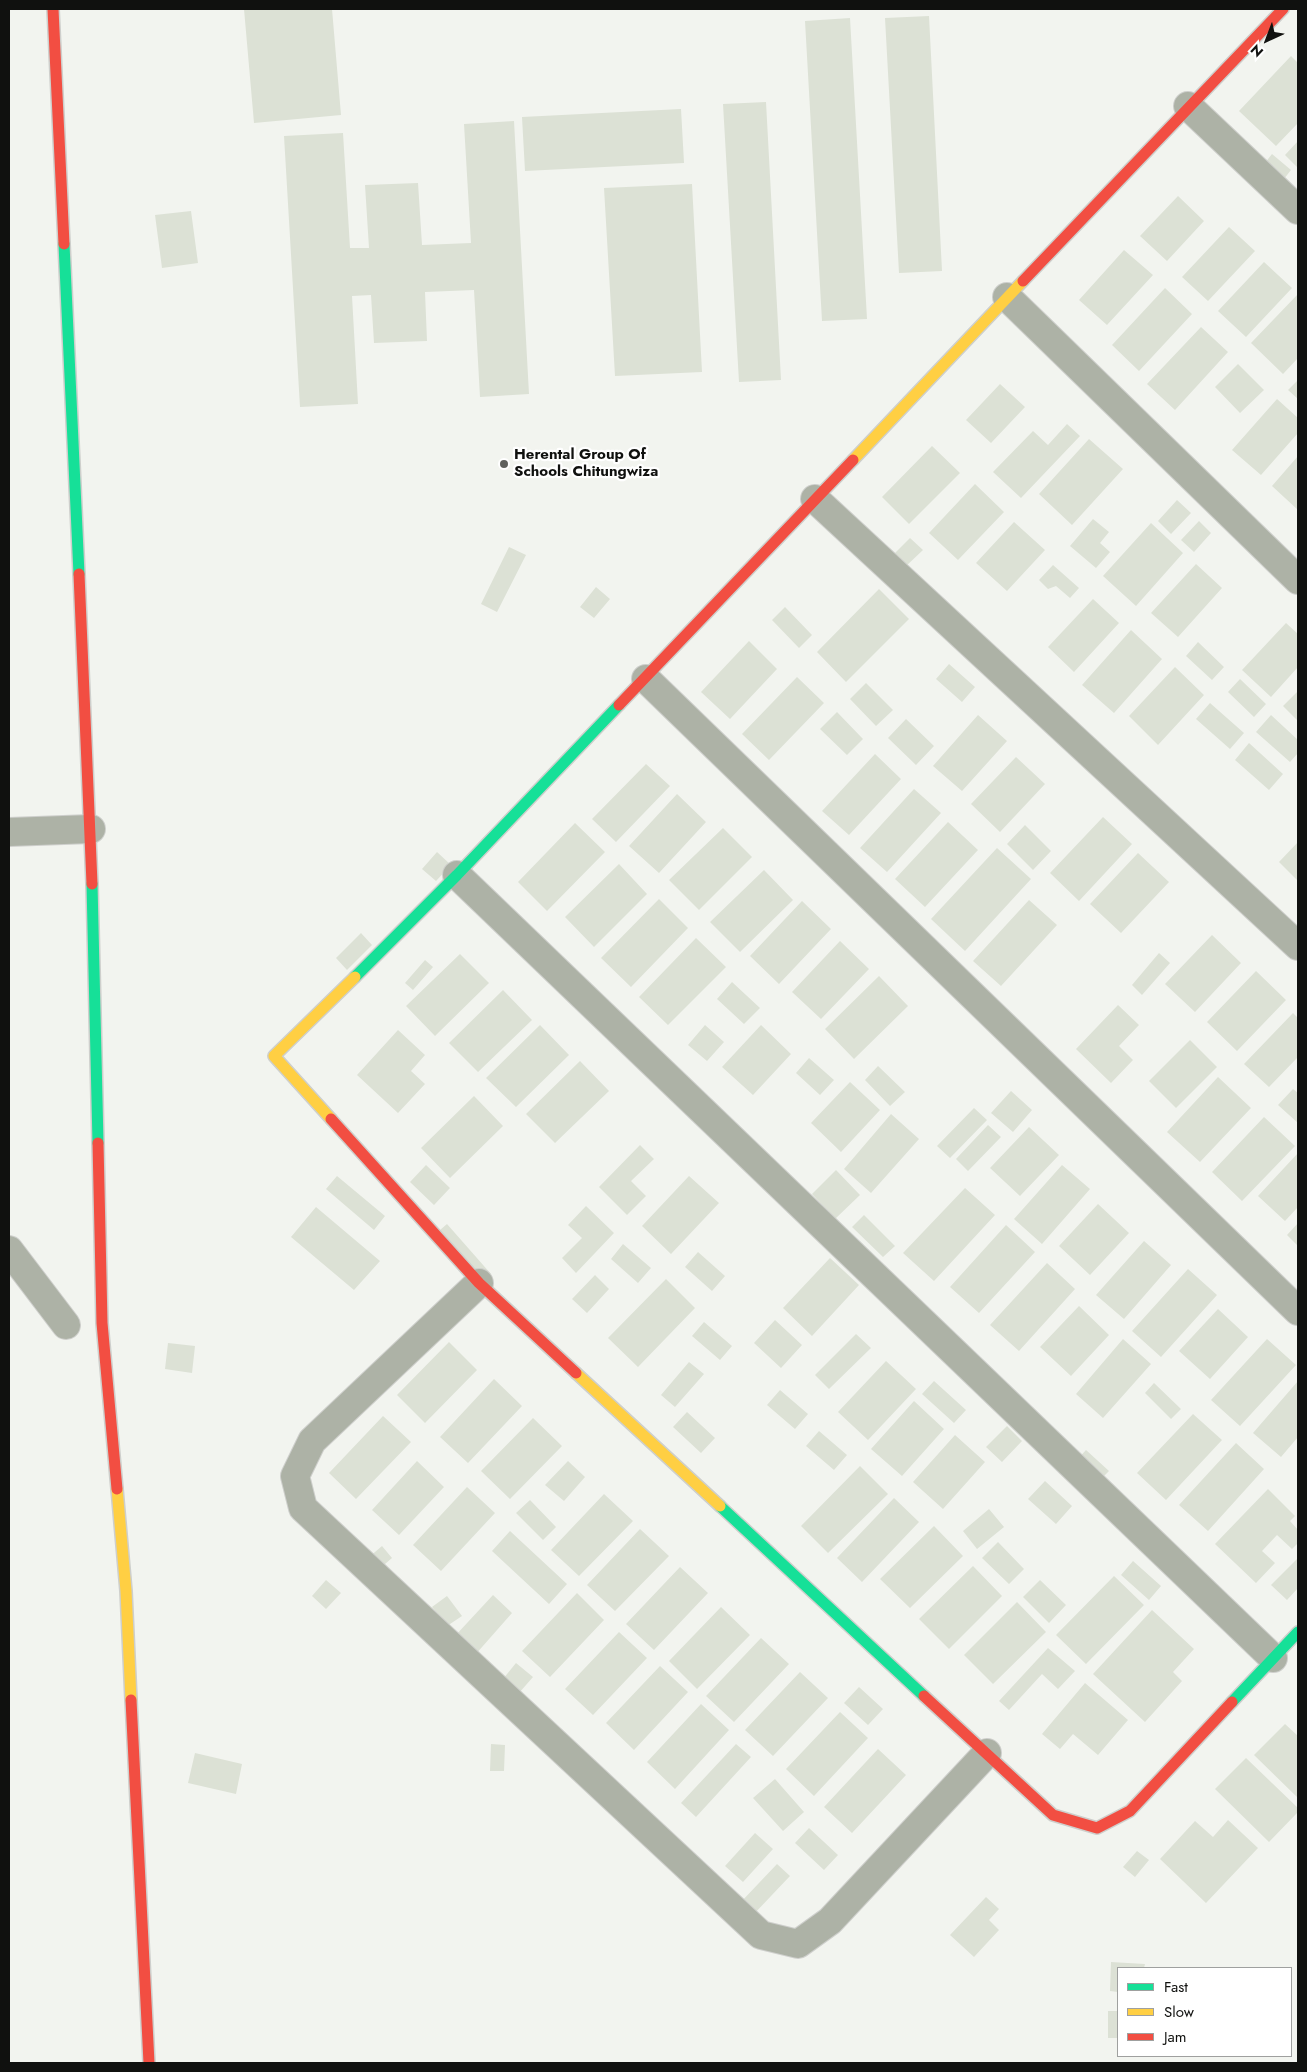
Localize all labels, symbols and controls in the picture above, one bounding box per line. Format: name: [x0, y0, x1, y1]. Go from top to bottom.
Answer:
north arrow: [1242, 15, 1292, 65]
text: N: [1246, 40, 1268, 62]
place label: Herental Group Of Schools Chitungwiza: [514, 446, 658, 481]
marker: Herental Group Of Schools Chitungwiza: [498, 458, 510, 470]
legend: [1117, 1967, 1292, 2057]
text: Fast: [1164, 1976, 1188, 1998]
text: Slow: [1164, 2001, 1194, 2023]
text: Jam: [1164, 2026, 1187, 2048]

